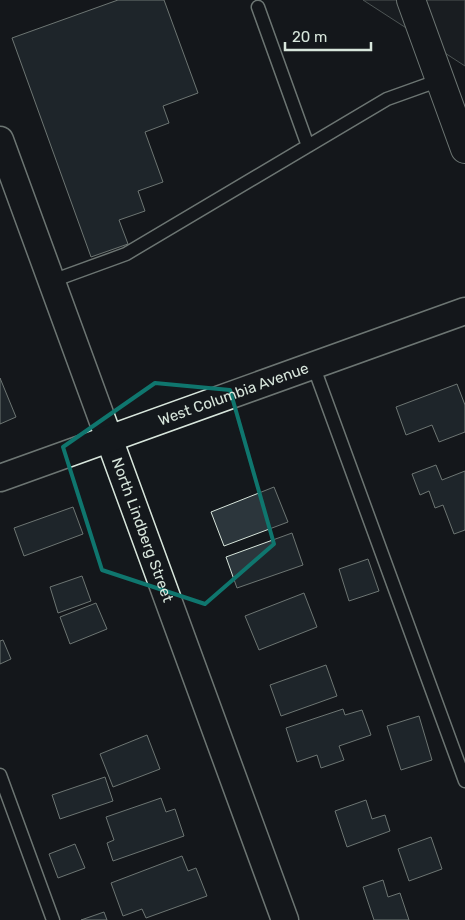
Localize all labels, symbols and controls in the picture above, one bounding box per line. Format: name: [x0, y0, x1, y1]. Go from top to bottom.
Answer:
scale bar: [285, 20, 371, 52]
text: 20 m: [292, 28, 327, 46]
street label: West Columbia Avenue: [156, 359, 311, 429]
street label: North Lindberg Street: [108, 455, 177, 605]

